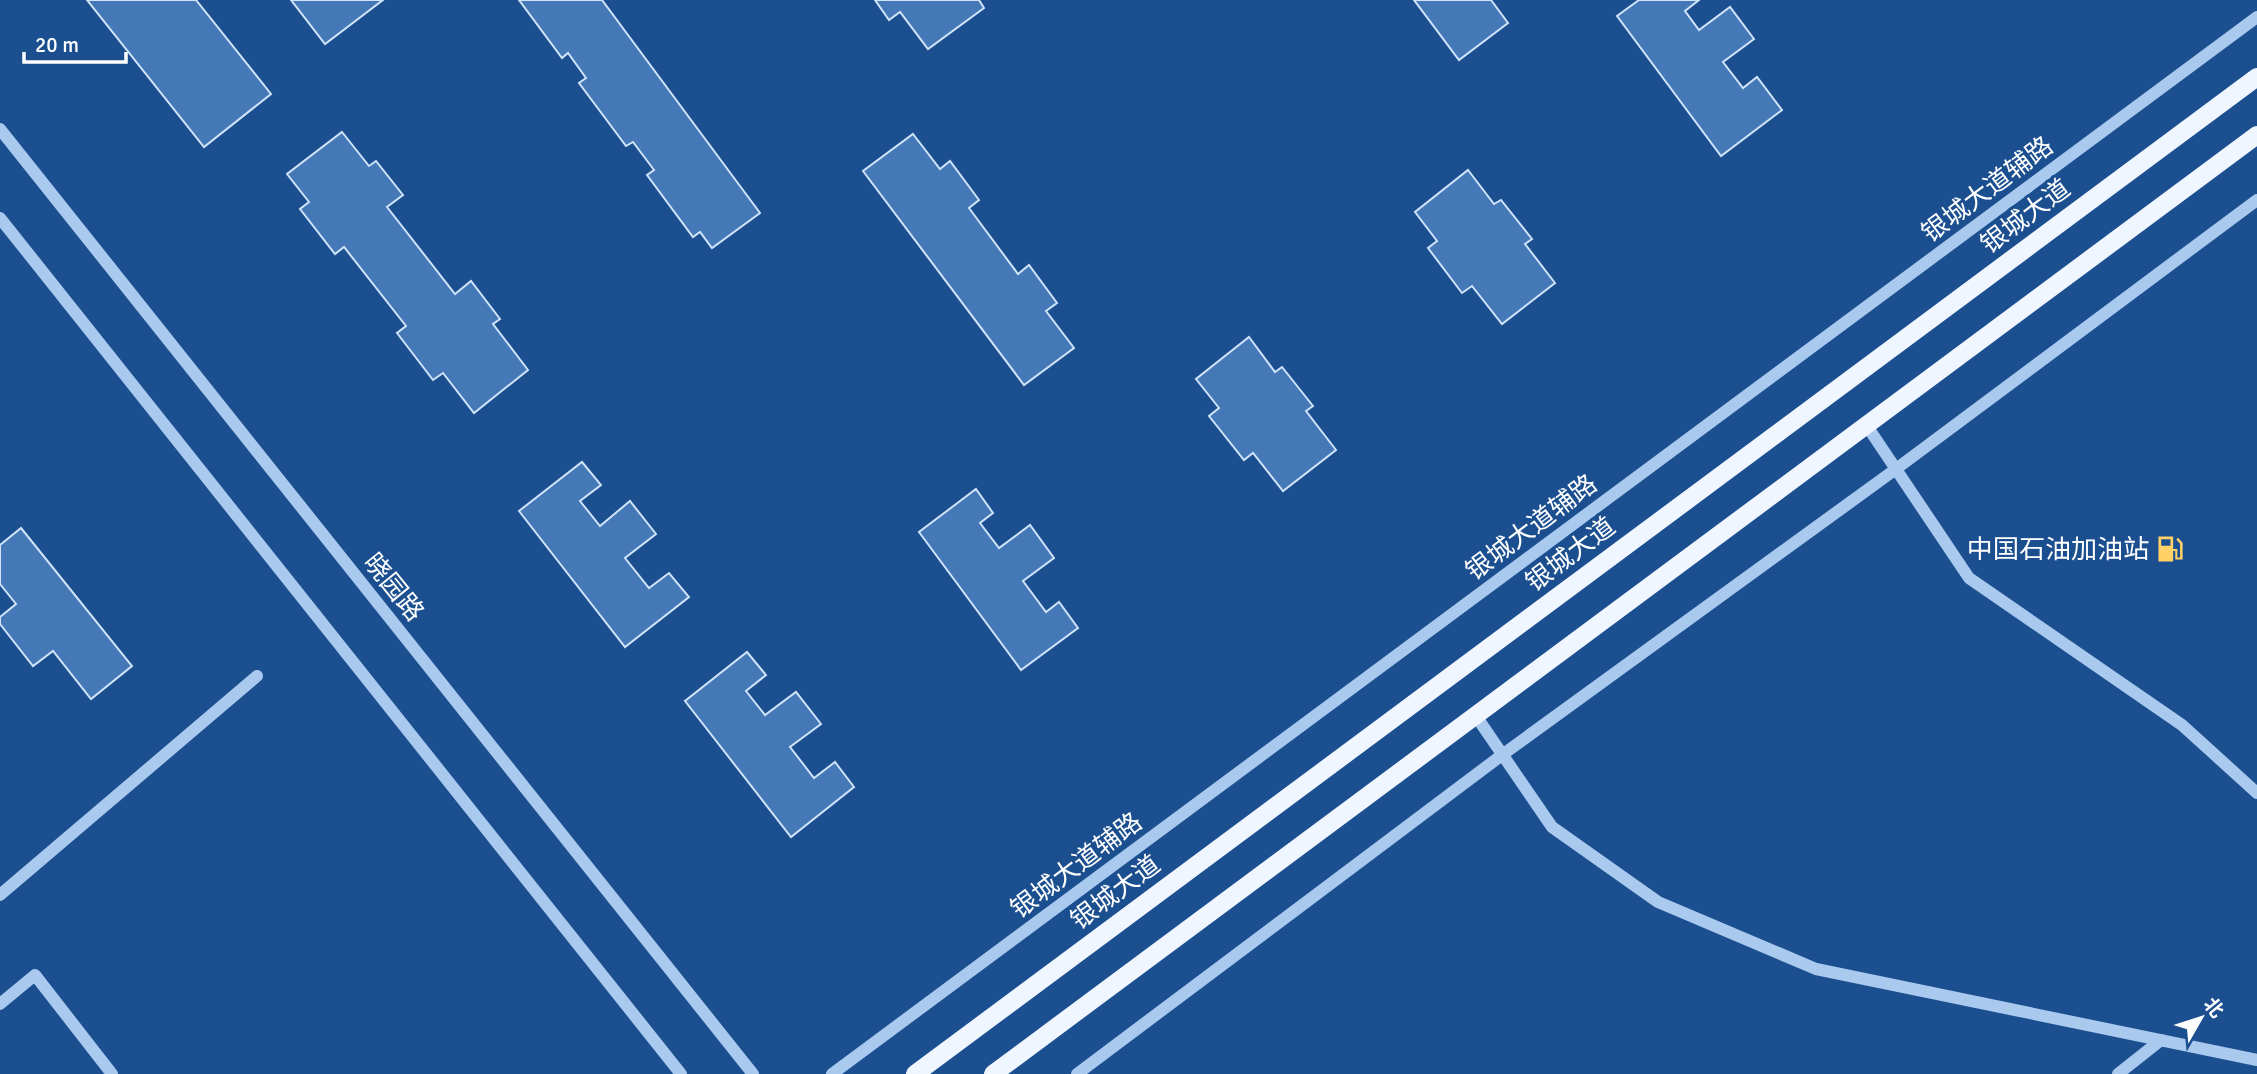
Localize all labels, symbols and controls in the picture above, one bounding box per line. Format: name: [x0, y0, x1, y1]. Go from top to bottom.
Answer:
scale bar: [24, 21, 126, 65]
text: 20 m: [35, 32, 79, 58]
street label: 银城大道辅路: [1915, 130, 2059, 248]
street label: 银城大道: [1974, 172, 2076, 260]
street label: 银城大道辅路: [1459, 468, 1603, 586]
street label: 银城大道: [1519, 510, 1621, 598]
place label: 中国石油加油站: [1967, 534, 2149, 566]
fuel station icon: 中国石油加油站: [2155, 534, 2185, 564]
street label: 晓园路: [356, 547, 430, 628]
street label: 银城大道辅路: [1004, 806, 1148, 924]
street label: 银城大道: [1064, 848, 1166, 936]
north arrow: [2166, 983, 2236, 1053]
text: 北: [2198, 993, 2229, 1023]

